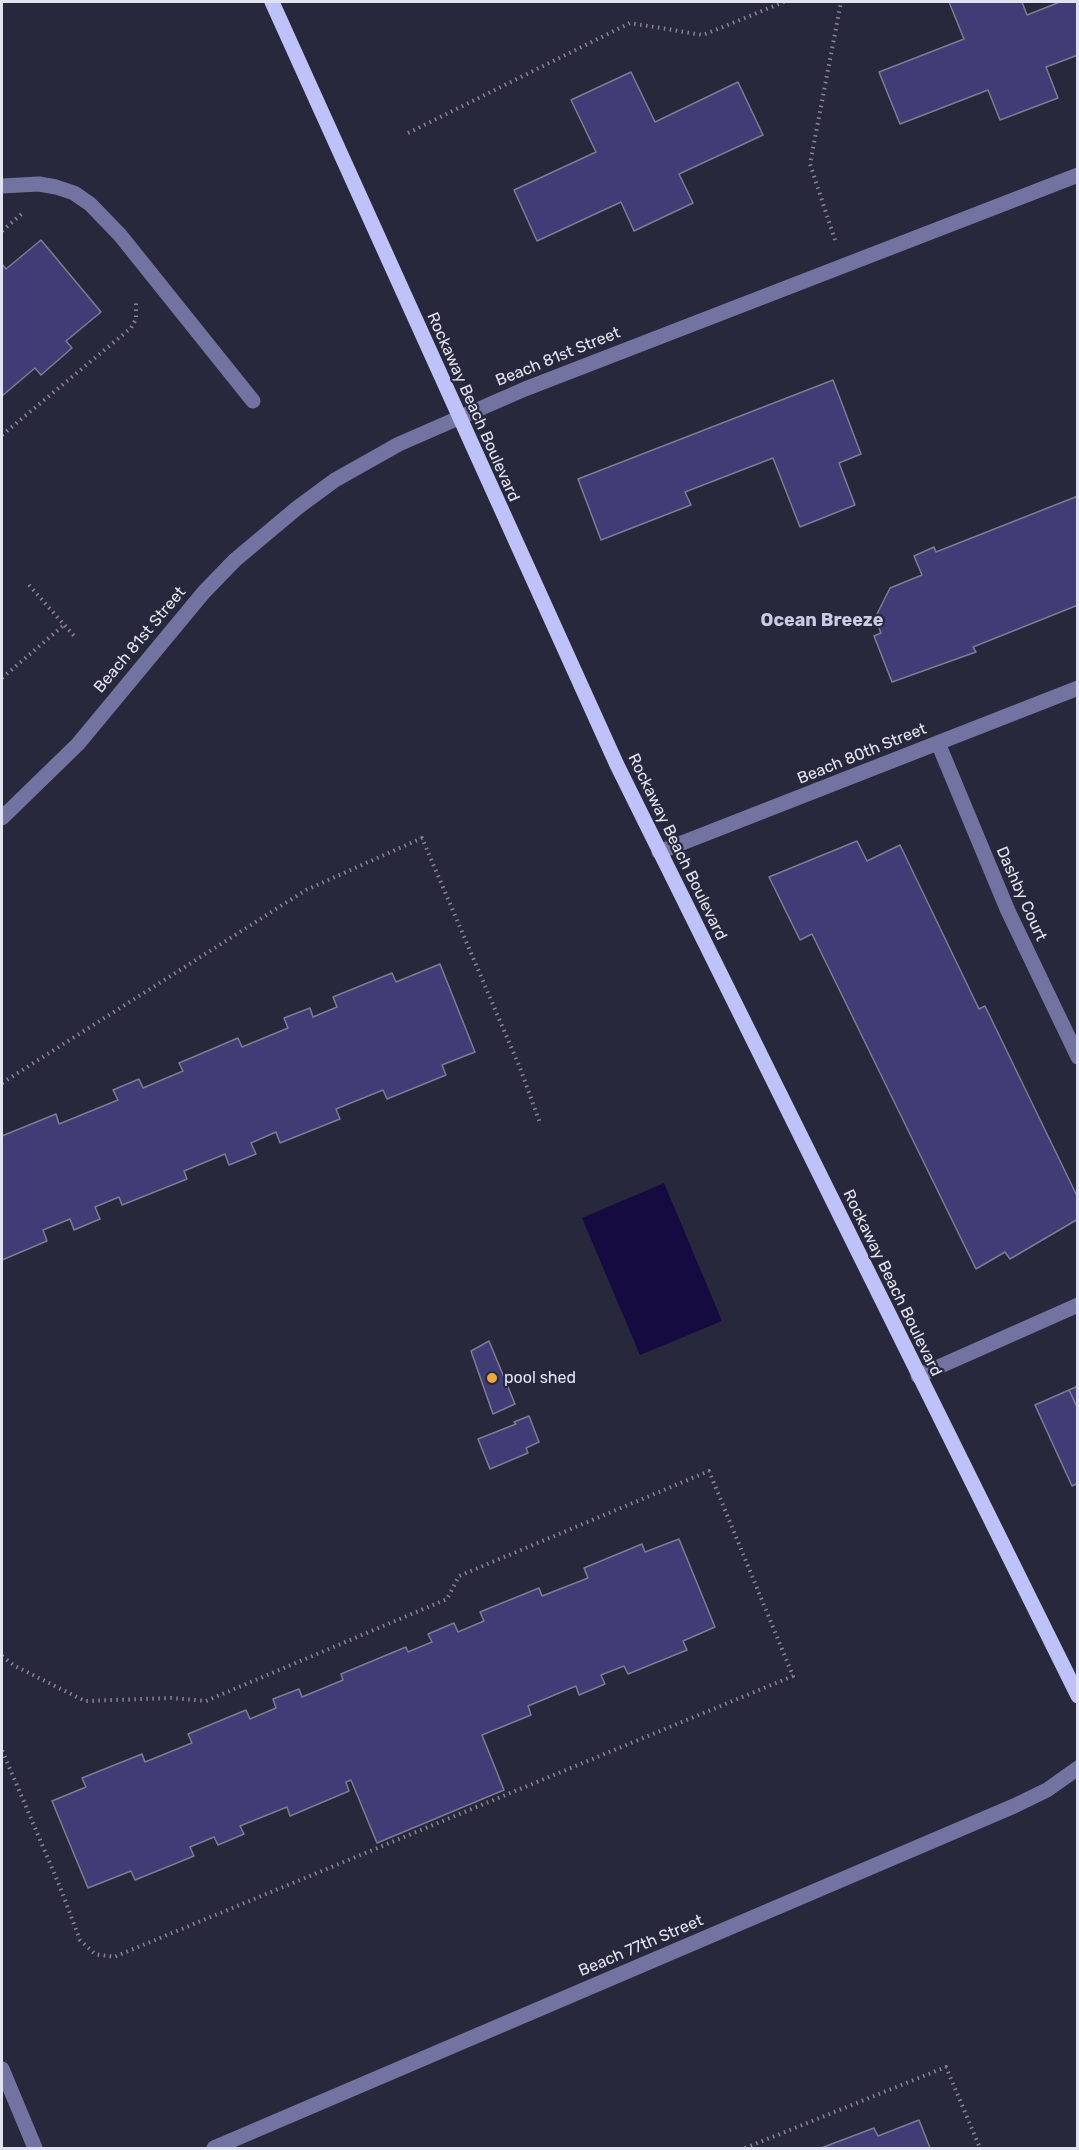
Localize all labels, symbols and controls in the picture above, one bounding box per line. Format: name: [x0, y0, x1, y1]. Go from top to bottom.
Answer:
street label: Rockaway Beach Boulevard: [423, 309, 523, 505]
street label: Beach 81st Street: [493, 323, 623, 391]
street label: Beach 81st Street: [90, 583, 190, 697]
district label: Ocean Breeze: [761, 610, 883, 632]
street label: Beach 80th Street: [795, 719, 929, 789]
street label: Rockaway Beach Boulevard: [623, 751, 731, 943]
street label: Dashby Court: [992, 844, 1050, 944]
street label: Rockaway Beach Boulevard: [838, 1187, 946, 1379]
place label: pool shed: [504, 1368, 576, 1388]
marker: pool shed: [485, 1371, 499, 1385]
street label: Beach 77th Street: [576, 1911, 706, 1981]

